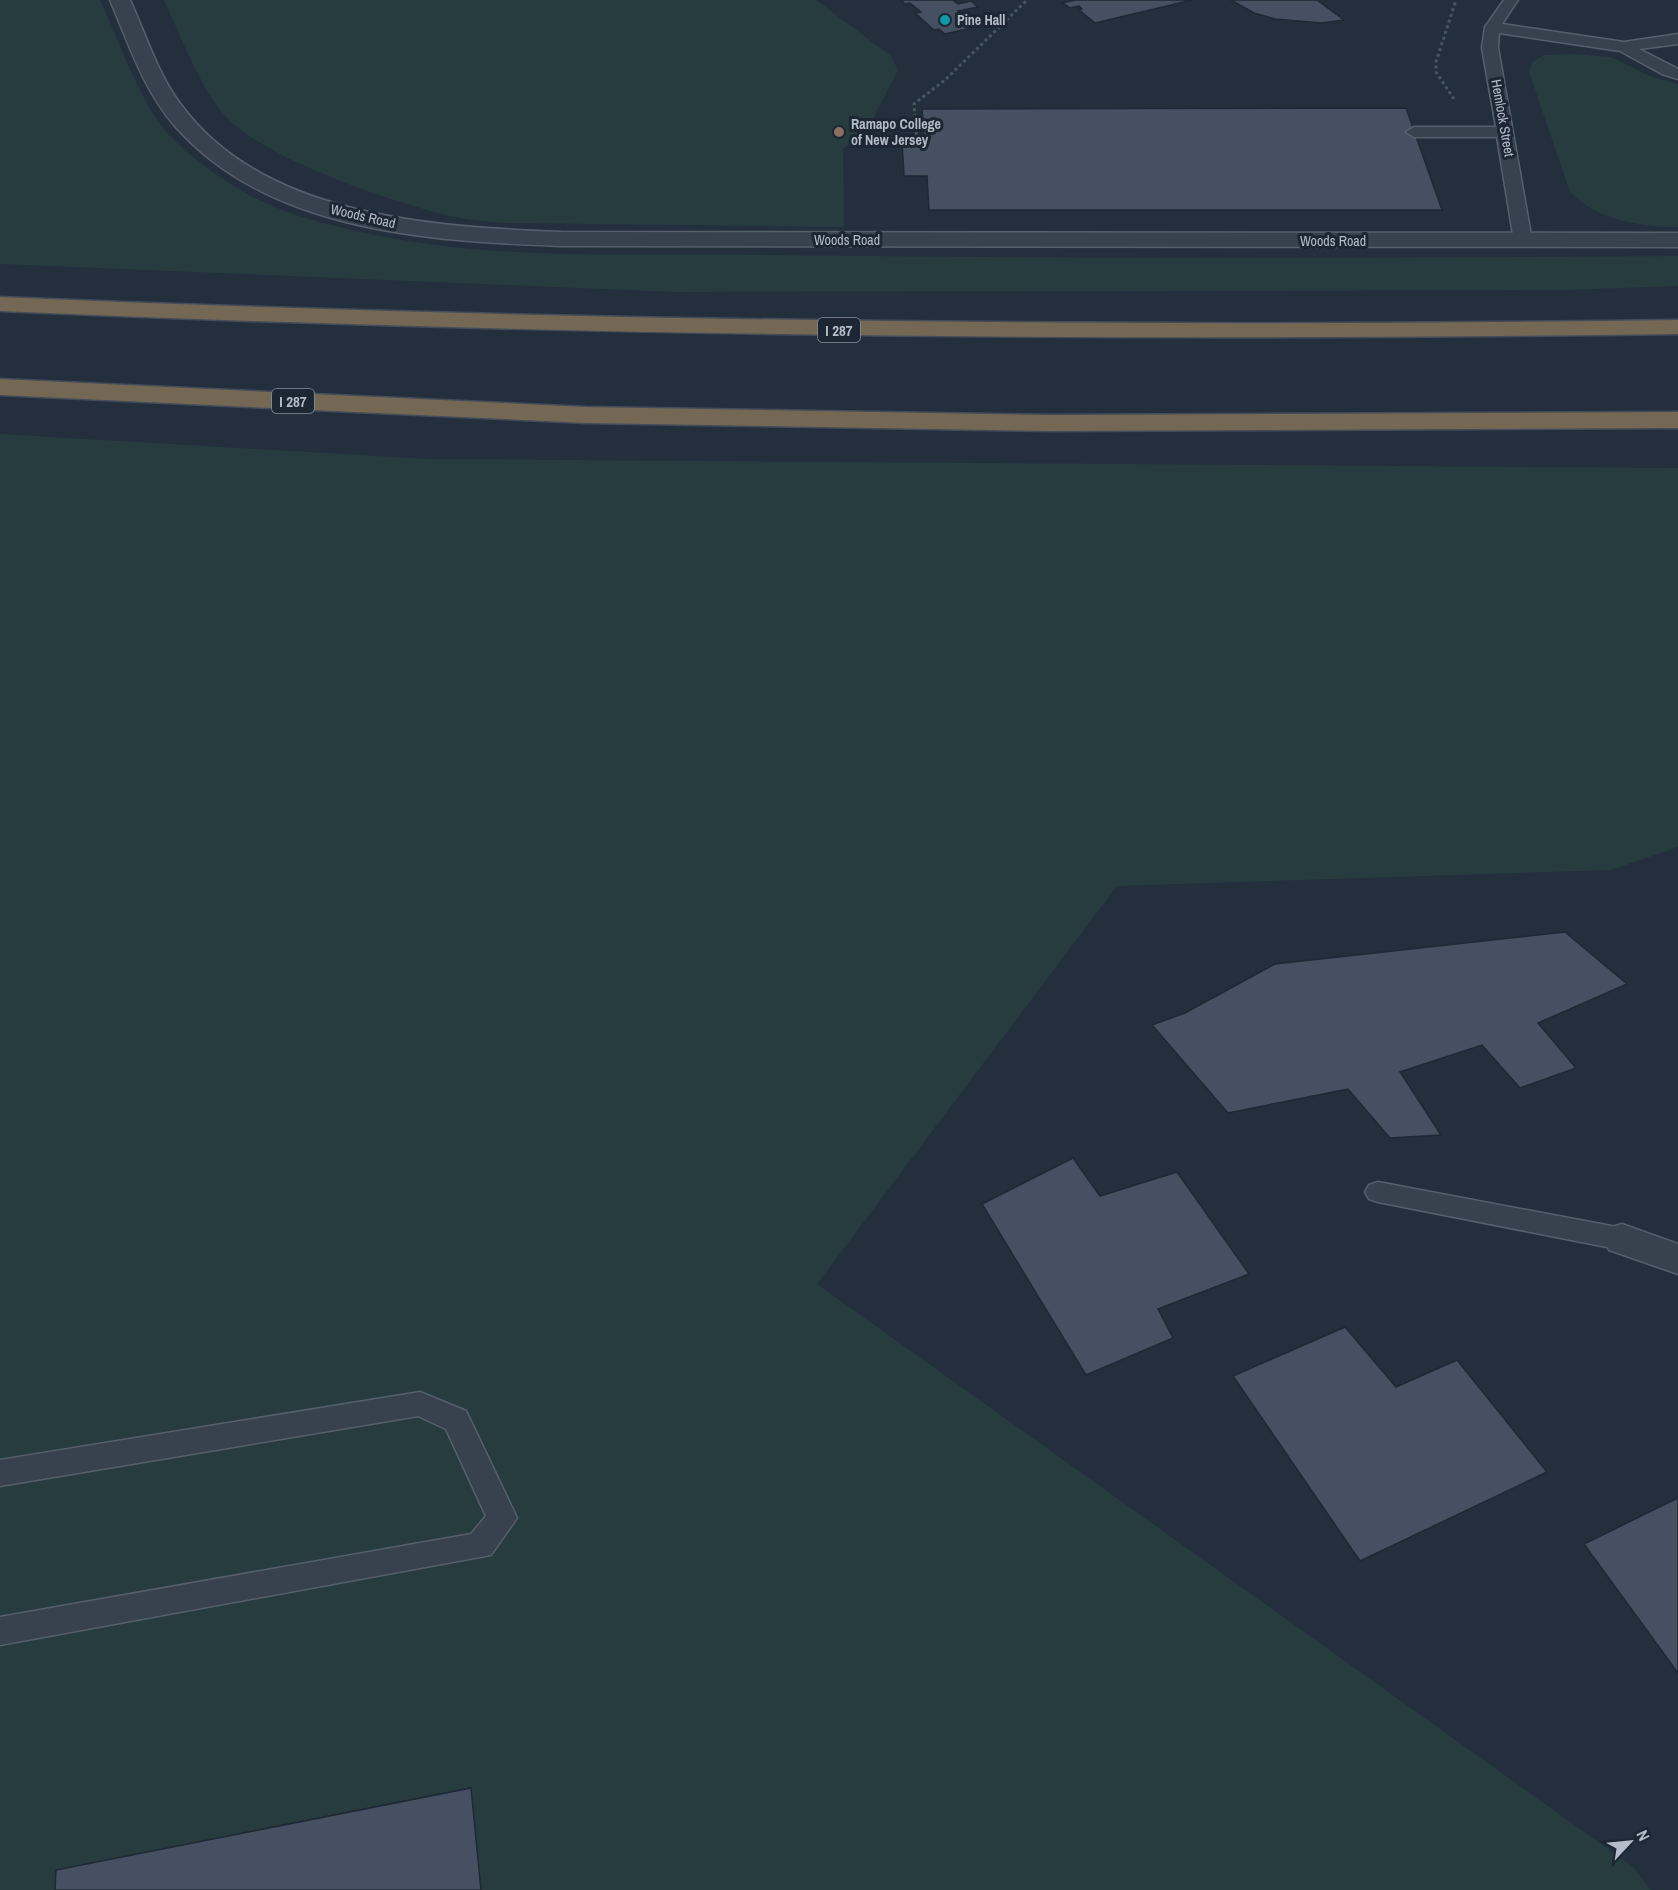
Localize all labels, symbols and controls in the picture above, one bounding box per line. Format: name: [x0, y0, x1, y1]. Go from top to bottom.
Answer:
place label: Pine Hall: [957, 11, 1006, 29]
marker: Pine Hall: [938, 13, 952, 27]
street label: Hemlock Street: [1487, 78, 1519, 158]
place label: Ramapo College of New Jersey: [851, 115, 941, 149]
marker: Ramapo College of New Jersey: [832, 125, 846, 139]
street label: Woods Road: [329, 200, 397, 232]
street label: Woods Road: [814, 231, 880, 249]
street label: Woods Road: [1300, 232, 1366, 250]
road number: I 287: [818, 318, 860, 342]
road number: I 287: [272, 389, 314, 413]
north arrow: [1600, 1812, 1660, 1872]
text: N: [1632, 1826, 1655, 1845]

